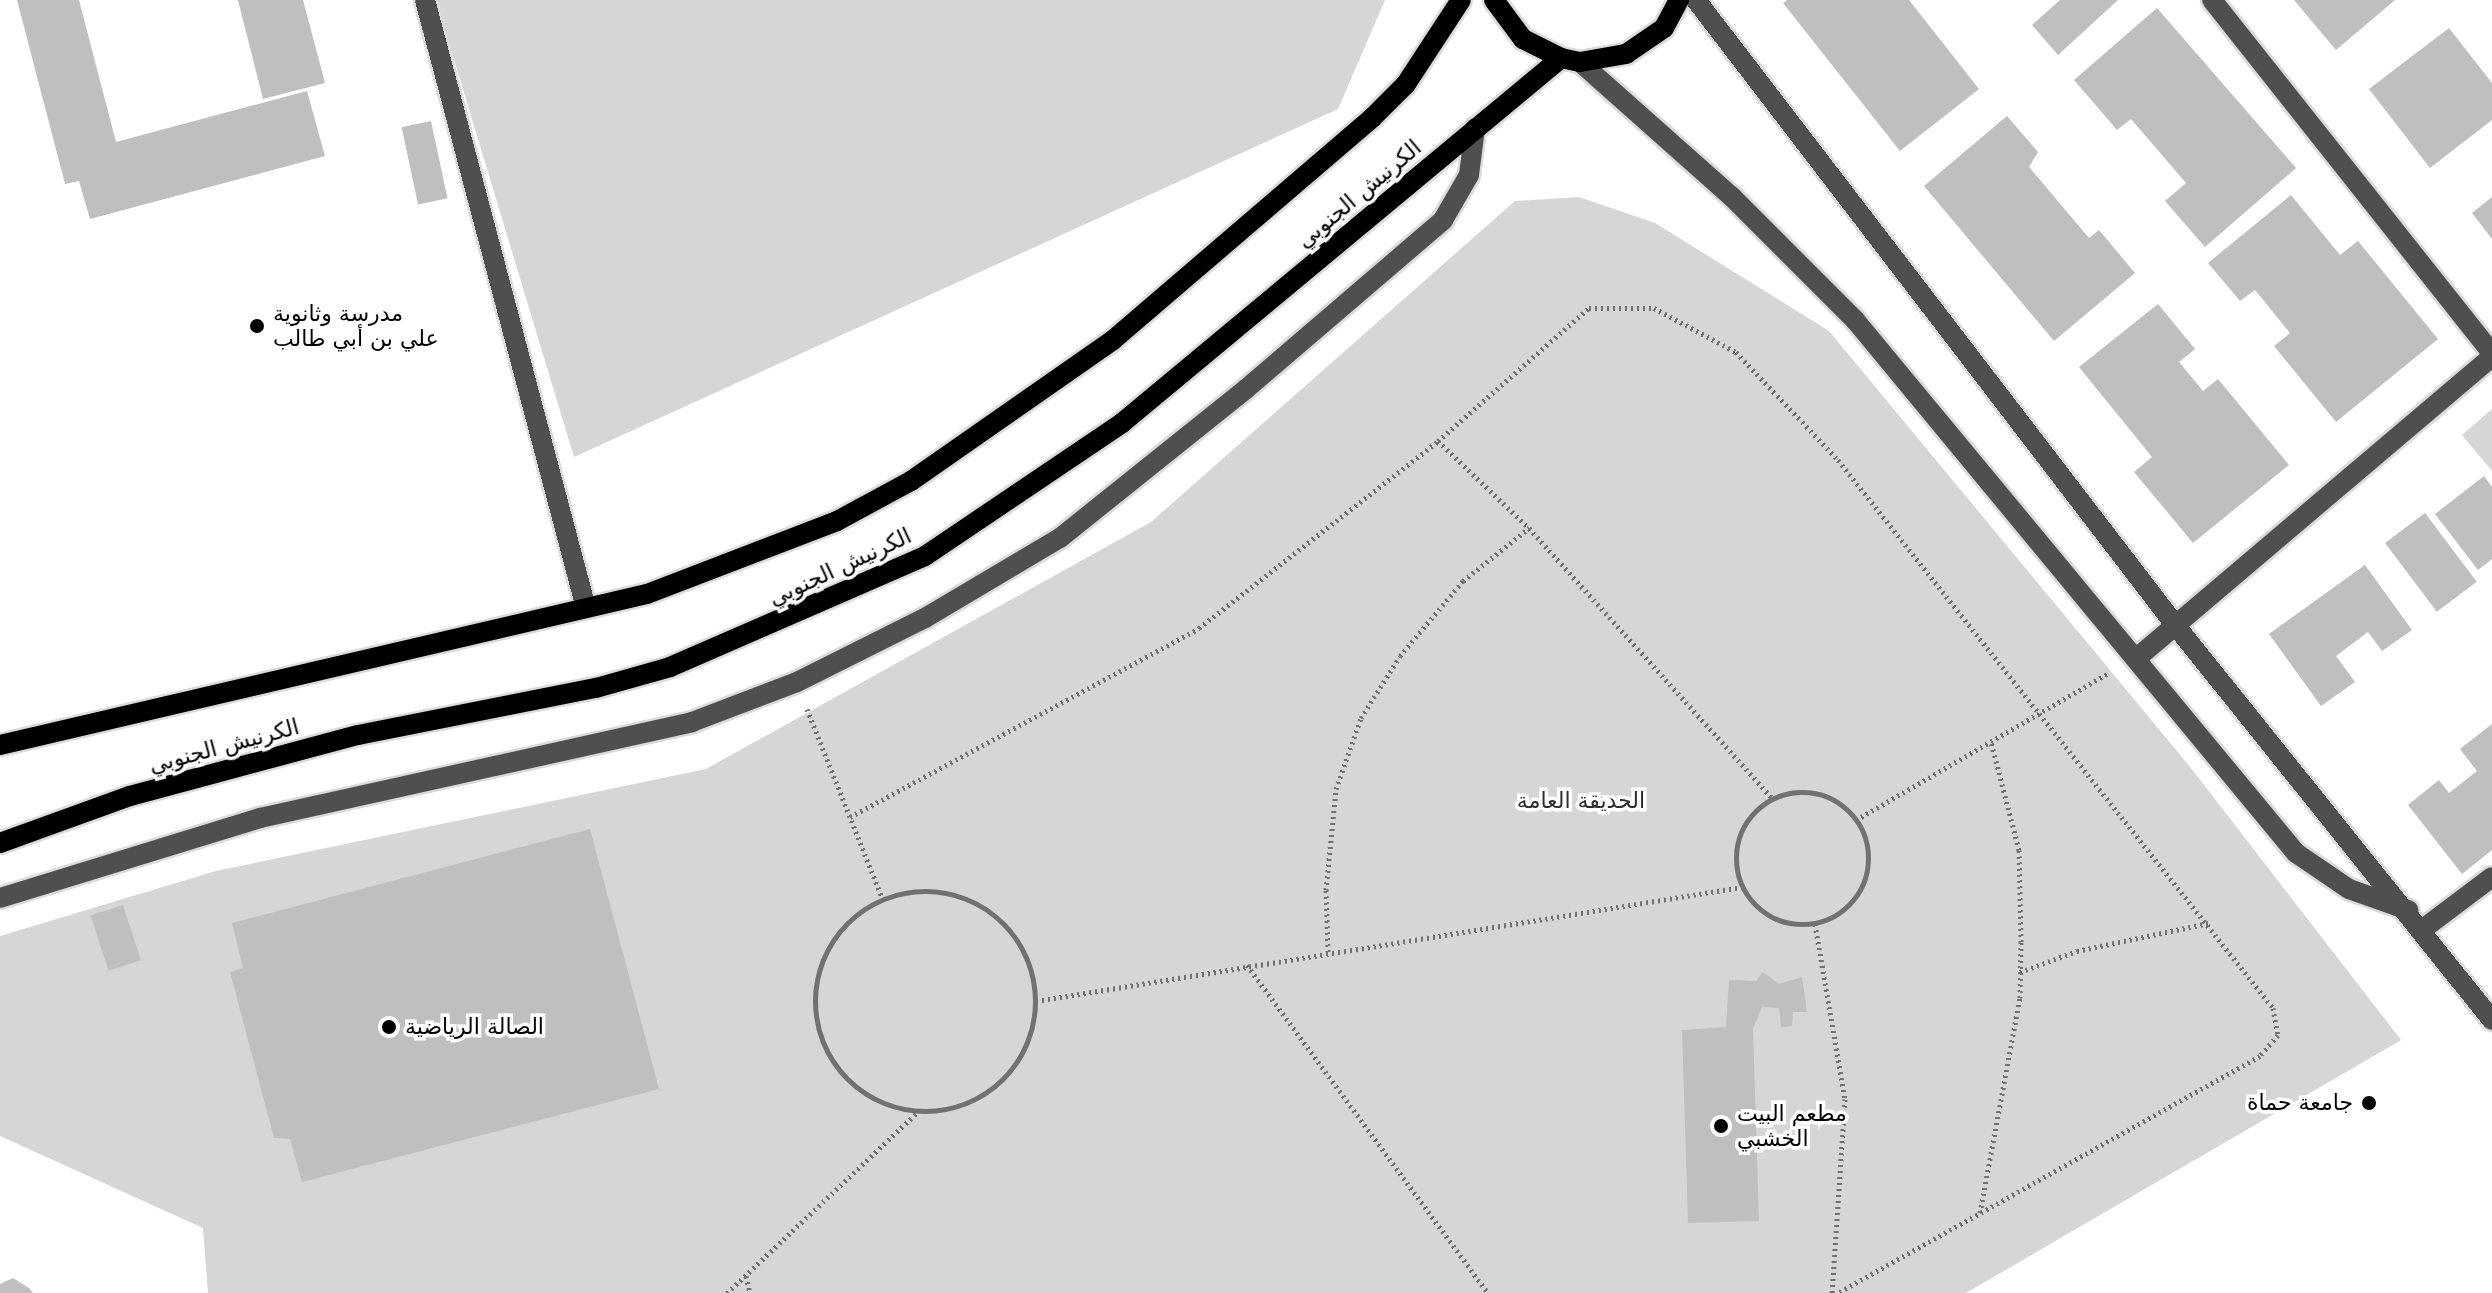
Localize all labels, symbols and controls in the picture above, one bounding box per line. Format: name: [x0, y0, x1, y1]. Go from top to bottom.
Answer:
street label: الكرنيش الجنوبي: [1291, 134, 1427, 254]
place label: مدرسة وثانوية علي بن أبي طالب: [273, 300, 439, 352]
marker: مدرسة وثانوية علي بن أبي طالب: [248, 317, 266, 335]
street label: الكرنيش الجنوبي: [764, 522, 916, 612]
street label: الكرنيش الجنوبي: [146, 713, 302, 779]
park label: الحديقة العامة: [1517, 788, 1645, 814]
place label: الصالة الرياضية: [405, 1014, 544, 1040]
marker: الصالة الرياضية: [380, 1018, 398, 1036]
place label: جامعة حماة: [2247, 1090, 2353, 1116]
marker: جامعة حماة: [2360, 1094, 2378, 1112]
place label: مطعم البيت الخشبي: [1737, 1100, 1847, 1152]
marker: مطعم البيت الخشبي: [1712, 1117, 1730, 1135]

